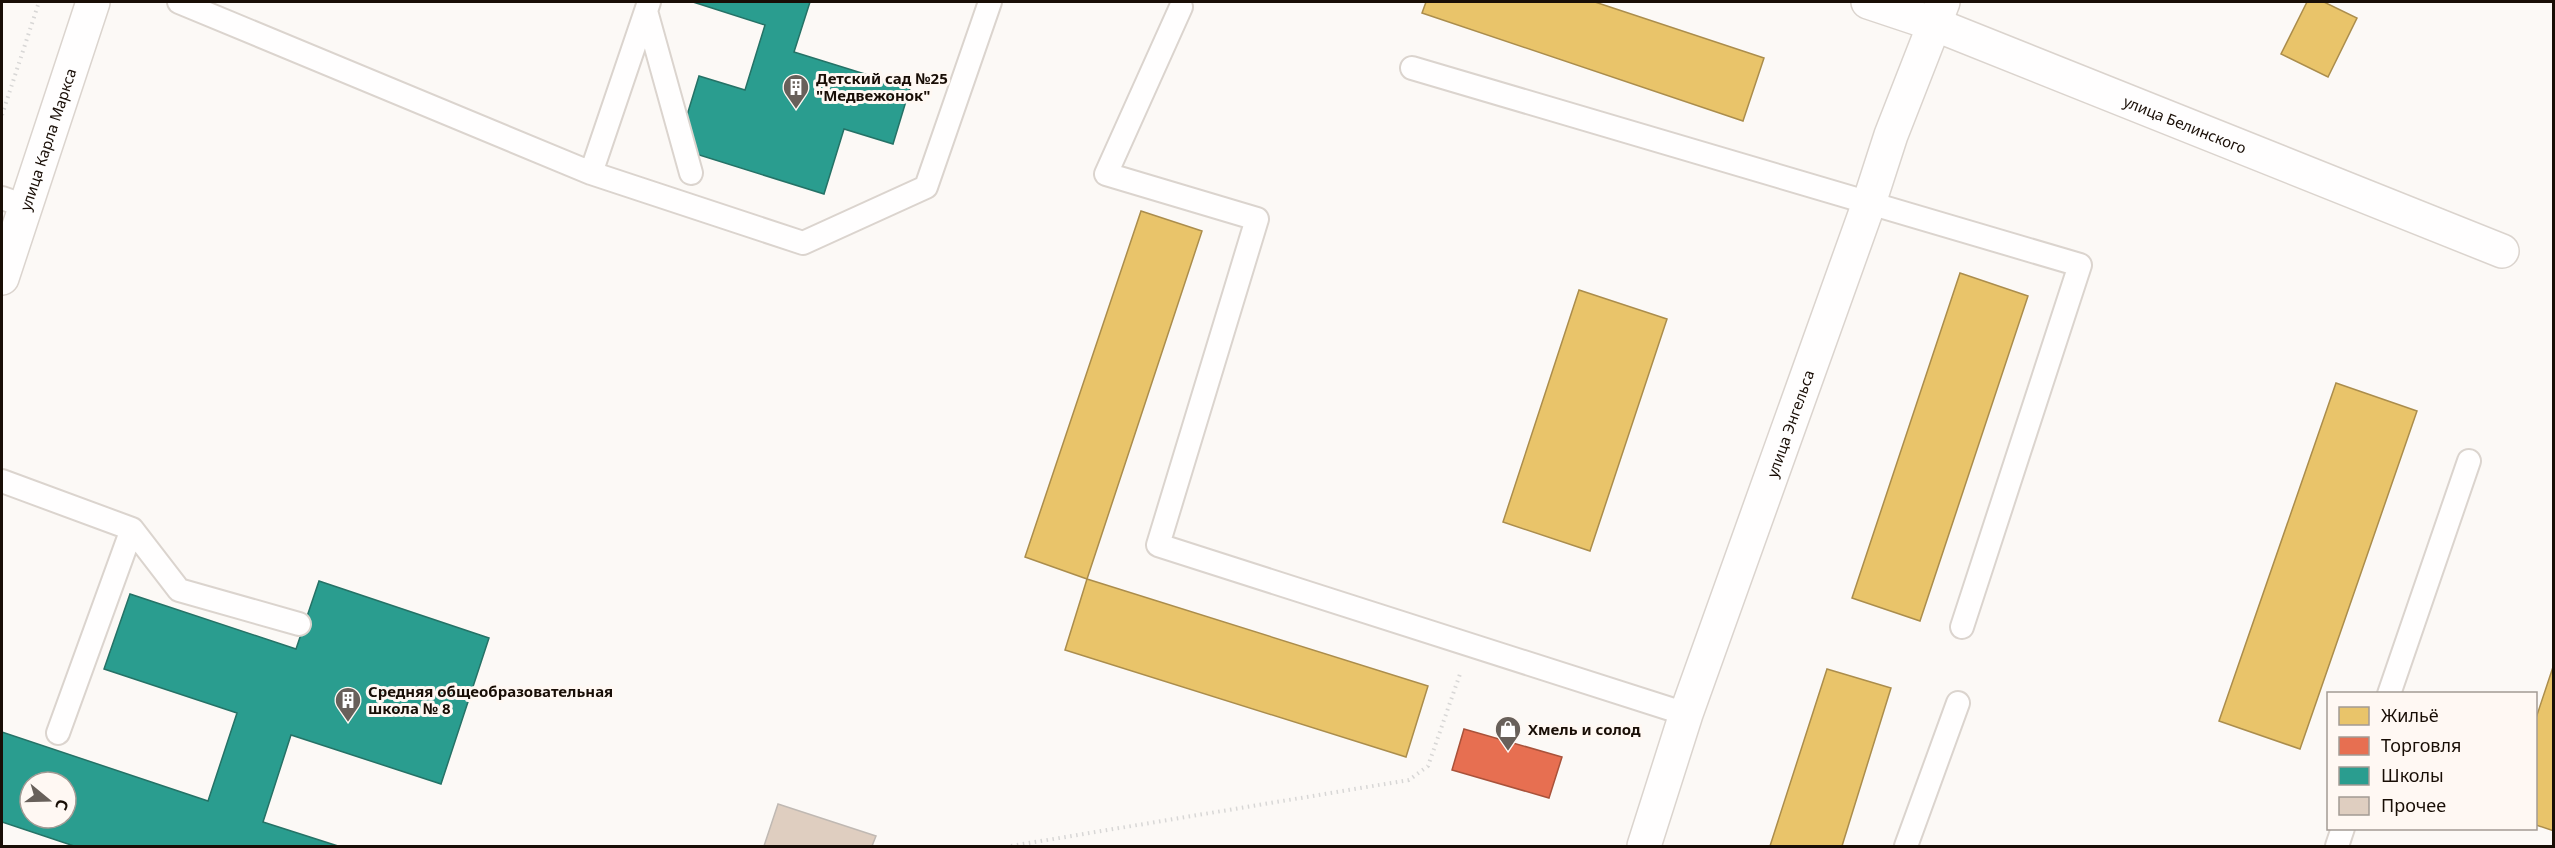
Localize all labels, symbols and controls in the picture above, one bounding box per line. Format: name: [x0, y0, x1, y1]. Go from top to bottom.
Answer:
street label: улица Карла Маркса: [15, 66, 81, 213]
place label: Детский сад №25 "Медвежонок": [816, 68, 948, 105]
building icon: Детский сад №25 "Медвежонок": [781, 72, 811, 110]
street label: улица Белинского: [2121, 91, 2250, 158]
street label: улица Энгельса: [1762, 367, 1818, 480]
place label: Средняя общеобразовательная школа № 8: [368, 681, 613, 718]
building icon: Средняя общеобразовательная школа № 8: [333, 685, 363, 723]
legend: [2327, 692, 2537, 830]
text: Жильё: [2381, 703, 2439, 727]
shop icon: Хмель и солод: [1493, 714, 1523, 752]
place label: Хмель и солод: [1528, 719, 1641, 739]
text: Торговля: [2381, 733, 2461, 757]
text: Школы: [2381, 763, 2444, 787]
north arrow: [18, 770, 78, 830]
text: Прочее: [2381, 793, 2446, 817]
text: С: [50, 796, 74, 813]

